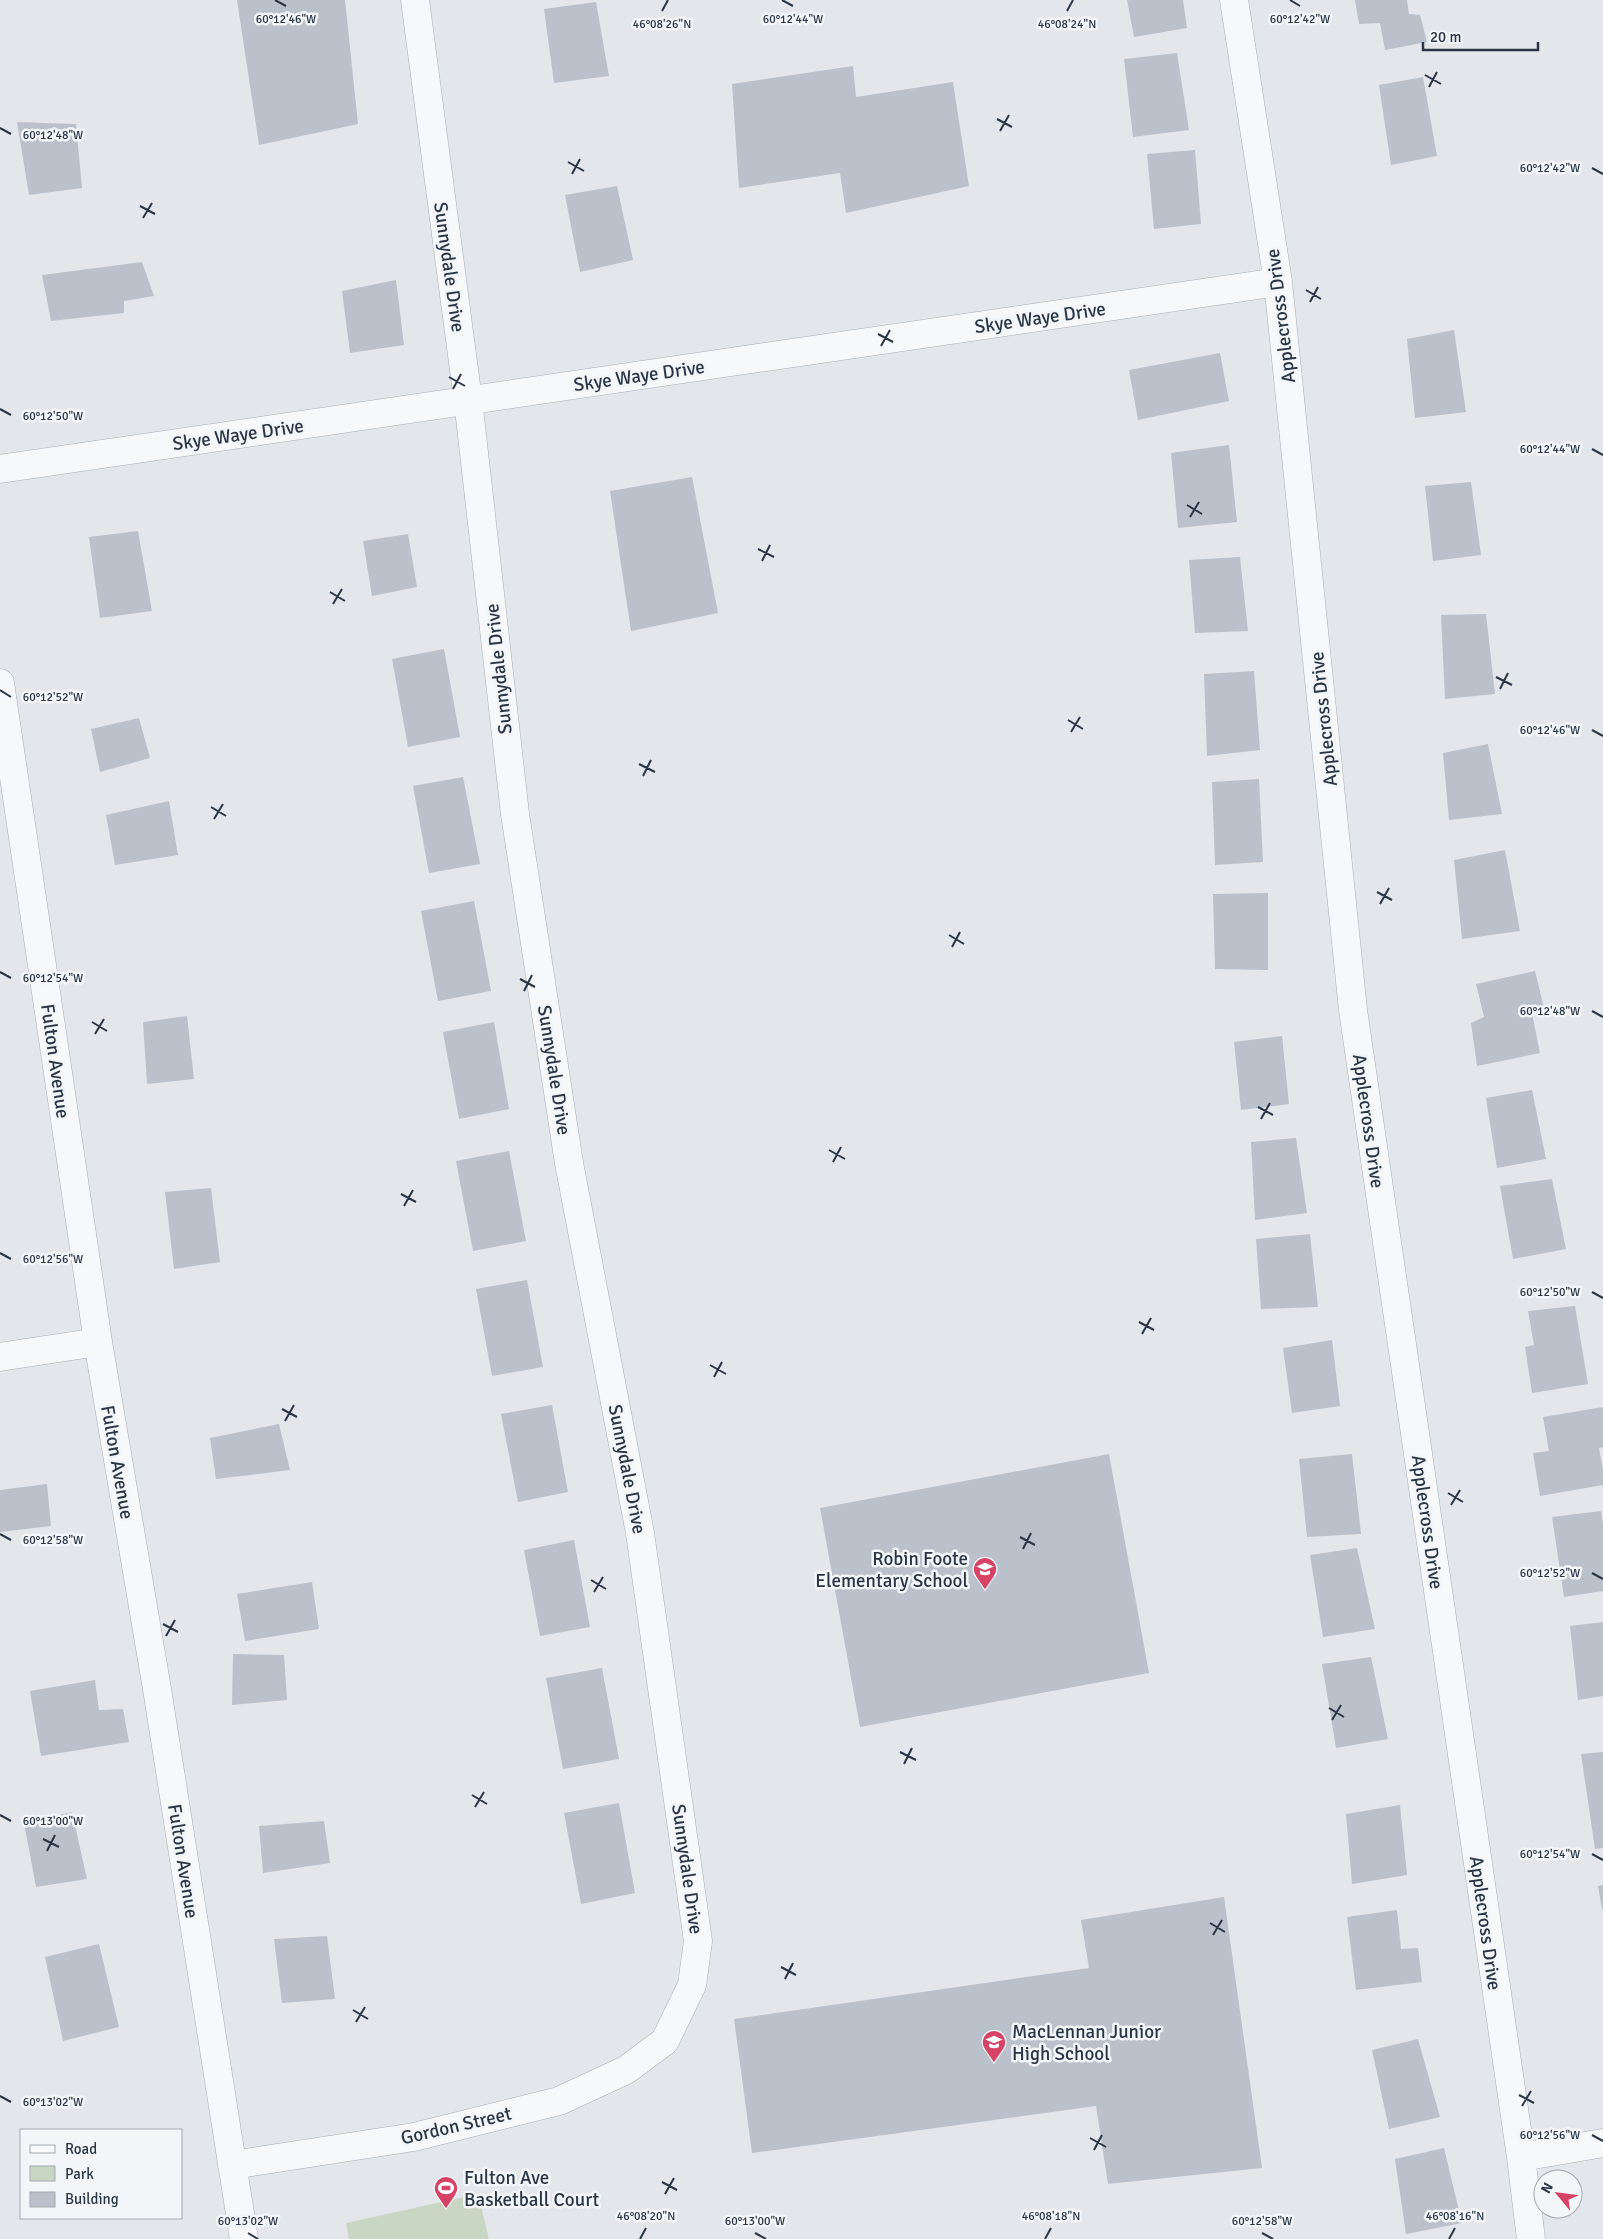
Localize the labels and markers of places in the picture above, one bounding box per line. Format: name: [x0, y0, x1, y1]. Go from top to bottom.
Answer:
place label: Robin Foote Elementary School: [815, 1547, 968, 1593]
school or university icon: Robin Foote Elementary School: [972, 1556, 998, 1590]
place label: MacLennan Junior High School: [1012, 2020, 1161, 2066]
school or university icon: MacLennan Junior High School: [981, 2029, 1007, 2063]
place label: Fulton Ave Basketball Court: [464, 2166, 600, 2212]
sports icon: Fulton Ave Basketball Court: [433, 2175, 459, 2209]

